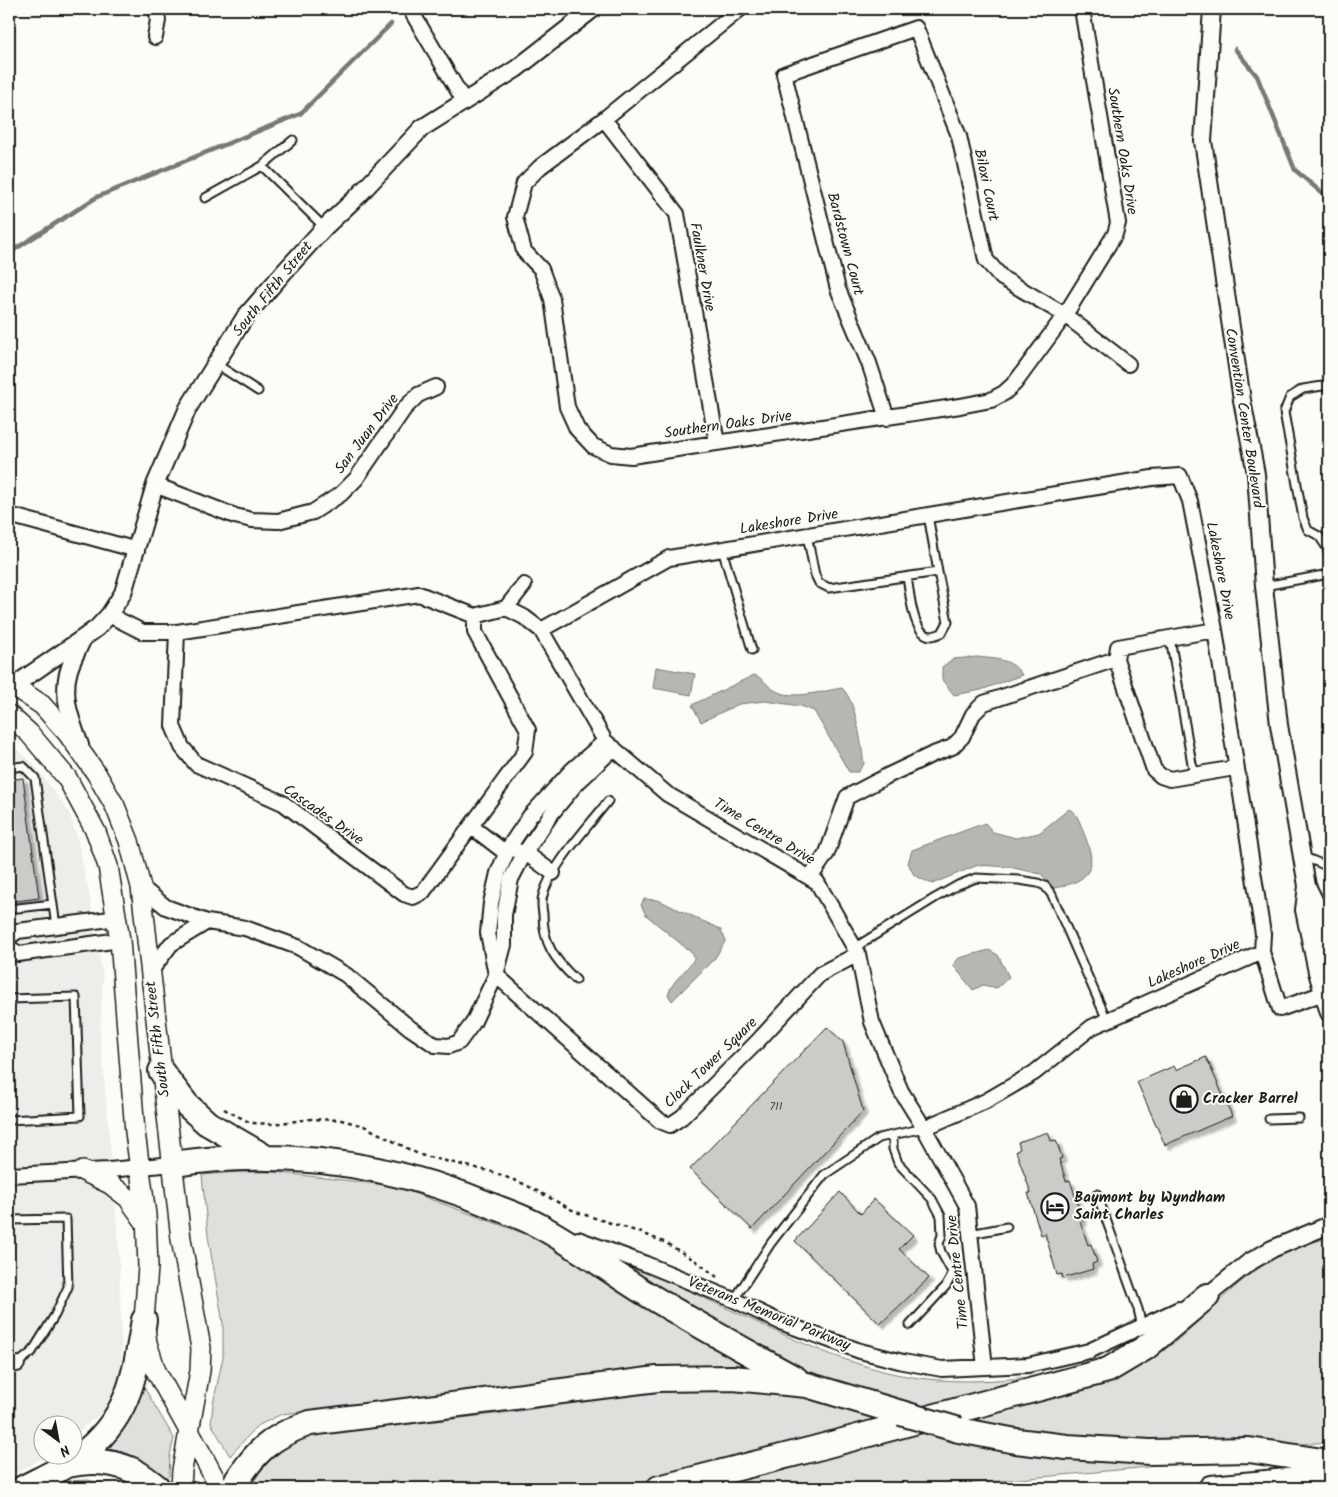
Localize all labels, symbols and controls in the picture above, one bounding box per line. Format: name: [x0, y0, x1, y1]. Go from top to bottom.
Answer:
street label: Southern Oaks Drive: [1100, 86, 1144, 217]
street label: Biloxi Court: [967, 147, 1005, 224]
street label: Bardstown Court: [820, 190, 870, 298]
street label: Faulkner Drive: [682, 221, 722, 314]
street label: South Fifth Street: [227, 236, 319, 342]
street label: Convention Center Boulevard: [1218, 326, 1270, 510]
street label: San Juan Drive: [329, 388, 405, 479]
street label: Southern Oaks Drive: [663, 404, 794, 446]
street label: Lakeshore Drive: [738, 502, 840, 542]
street label: Lakeshore Drive: [1199, 520, 1241, 622]
street label: Cascades Drive: [278, 778, 369, 852]
street label: Time Centre Drive: [709, 792, 820, 872]
street label: Lakeshore Drive: [1144, 933, 1244, 995]
street label: South Fifth Street: [139, 979, 177, 1098]
street label: Clock Tower Square: [658, 1012, 764, 1114]
shop icon: Cracker Barrel: [1169, 1084, 1199, 1114]
place label: Cracker Barrel: [1203, 1087, 1298, 1111]
house number: 711: [769, 1097, 783, 1116]
place label: Baymont by Wyndham Saint Charles: [1074, 1186, 1225, 1227]
hotel icon: Baymont by Wyndham Saint Charles: [1040, 1192, 1070, 1222]
street label: Time Centre Drive: [940, 1213, 976, 1330]
street label: Veterans Memorial Parkway: [684, 1270, 855, 1358]
north arrow: [32, 1414, 82, 1464]
text: N: [55, 1439, 74, 1462]

